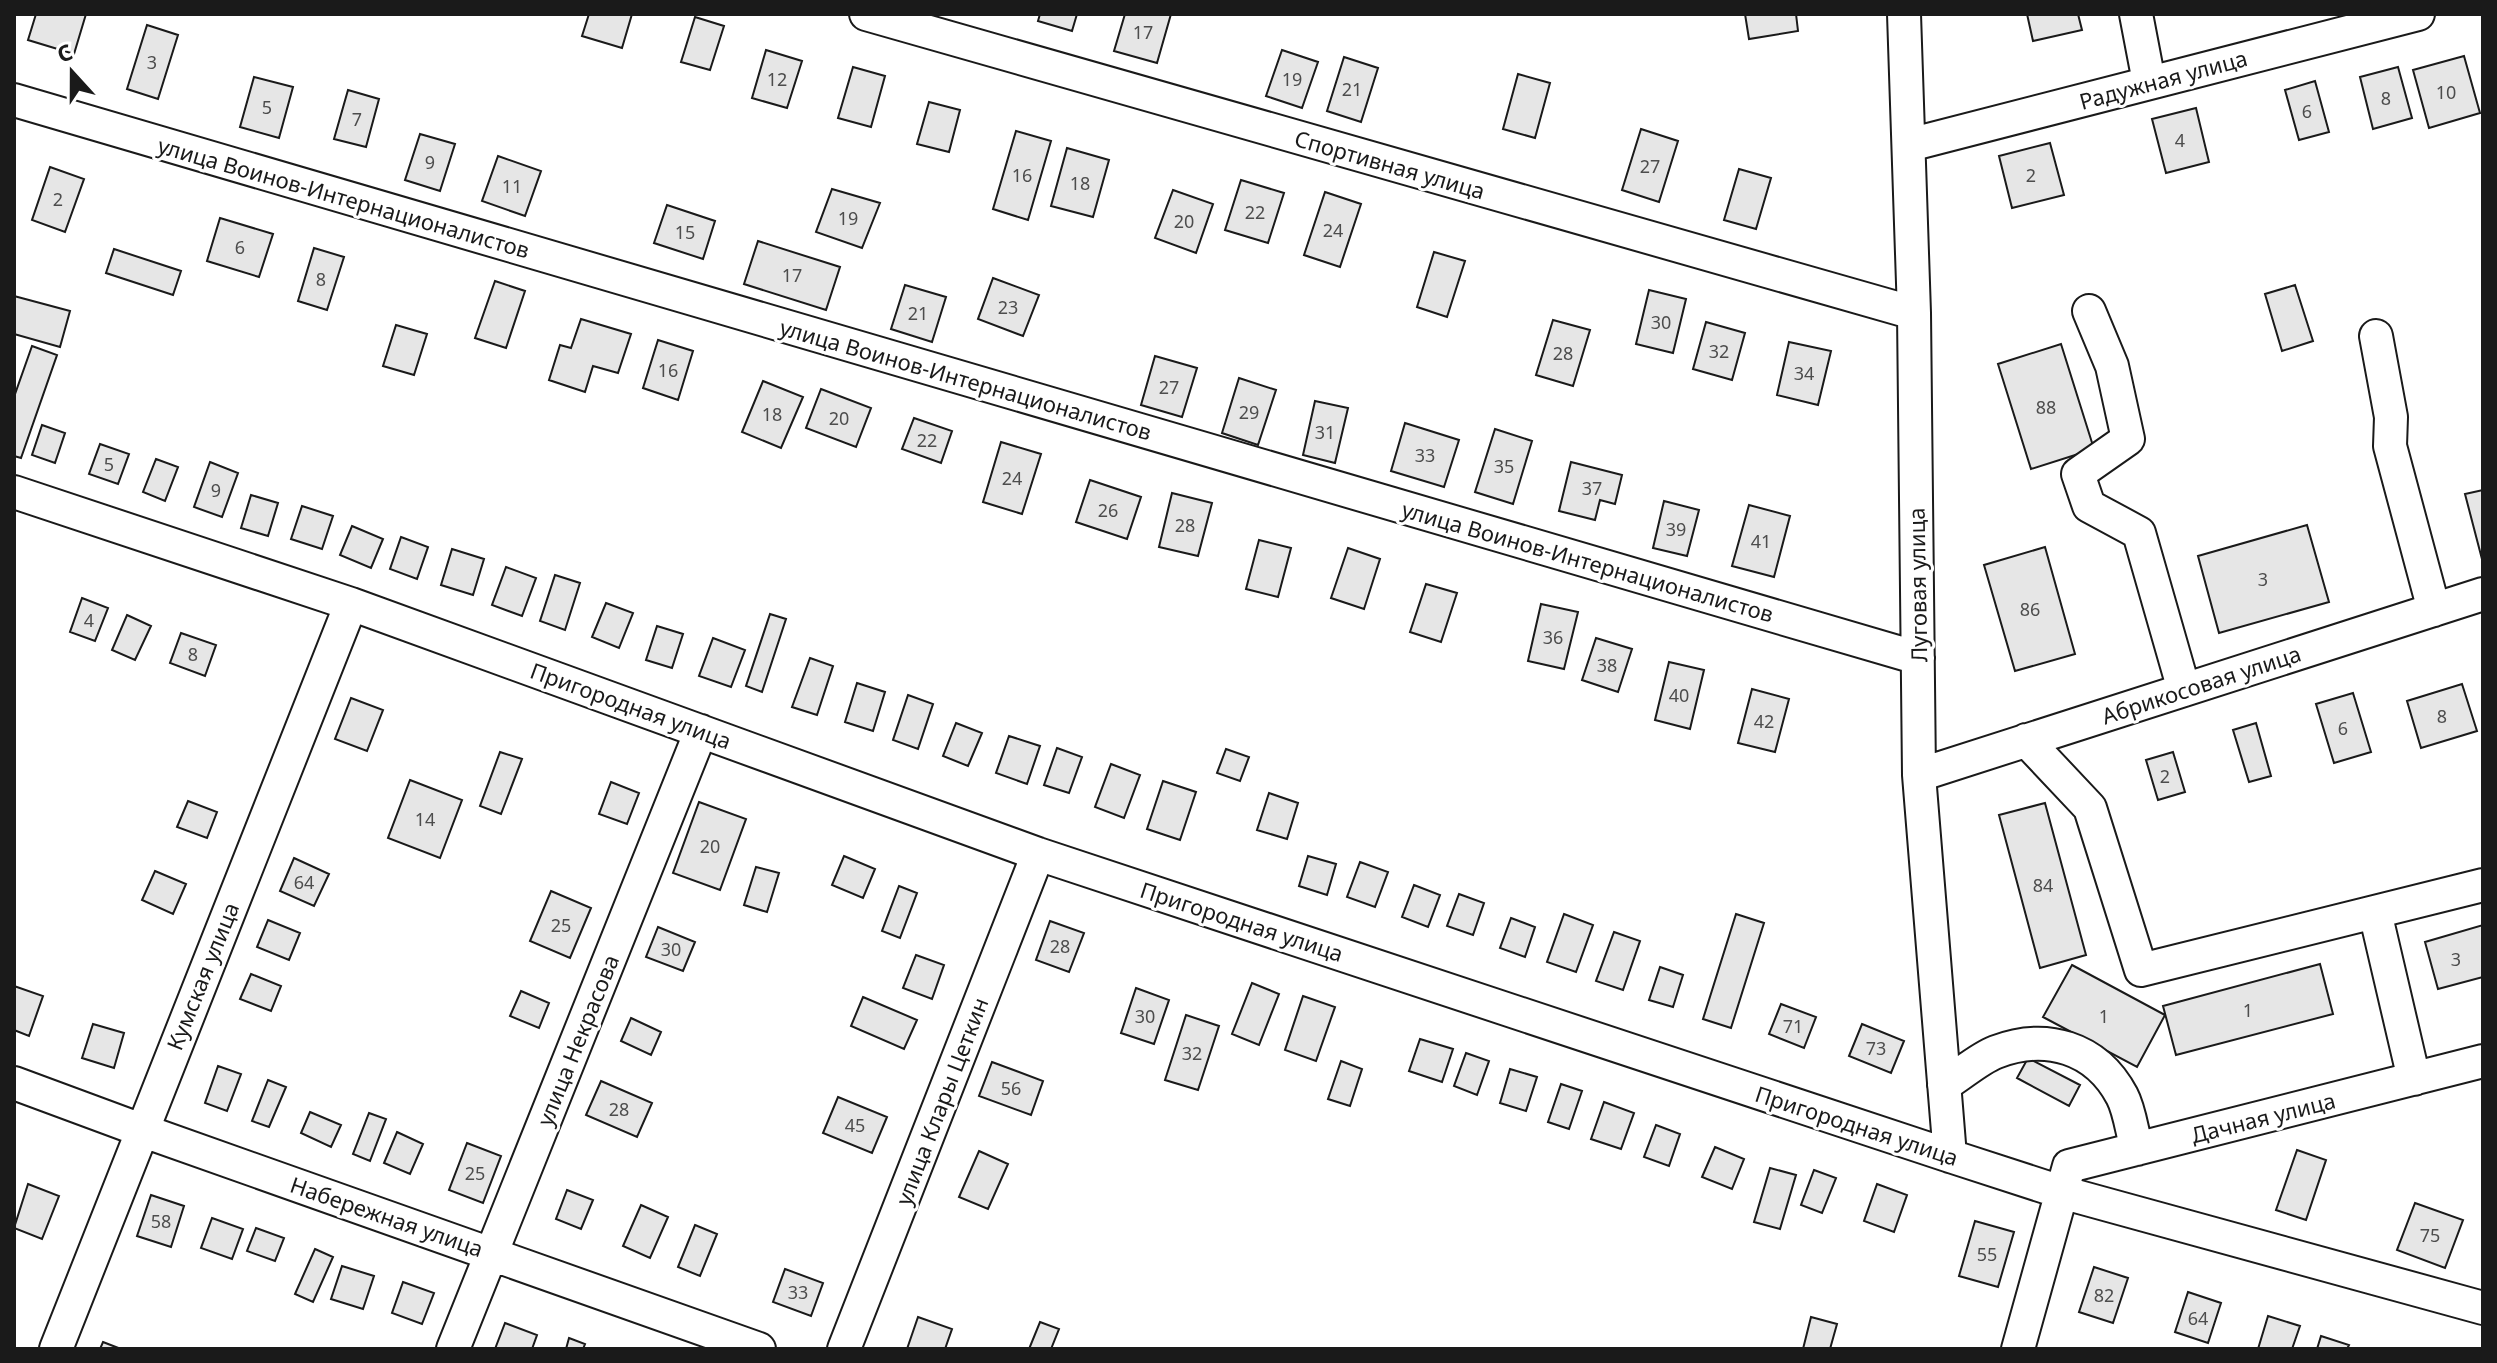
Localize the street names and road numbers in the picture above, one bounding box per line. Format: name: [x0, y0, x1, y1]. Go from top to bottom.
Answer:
street label: Радужная улица: [2076, 42, 2250, 116]
street label: Спортивная улица: [1291, 123, 1489, 205]
street label: улица Воинов-Интернационалистов: [155, 129, 533, 265]
street label: улица Воинов-Интернационалистов: [777, 311, 1155, 447]
street label: улица Воинов-Интернационалистов: [1399, 493, 1777, 629]
street label: Луговая улица: [1901, 508, 1933, 662]
street label: Абрикосовая улица: [2098, 638, 2304, 730]
street label: Пригородная улица: [526, 655, 736, 755]
street label: Пригородная улица: [1137, 874, 1347, 968]
street label: Кумская улица: [159, 898, 245, 1054]
street label: улица Некрасова: [529, 950, 625, 1130]
street label: улица Клары Цеткин: [888, 993, 994, 1209]
street label: Пригородная улица: [1752, 1078, 1962, 1172]
street label: Дачная улица: [2188, 1085, 2338, 1149]
street label: Набережная улица: [287, 1169, 487, 1263]

